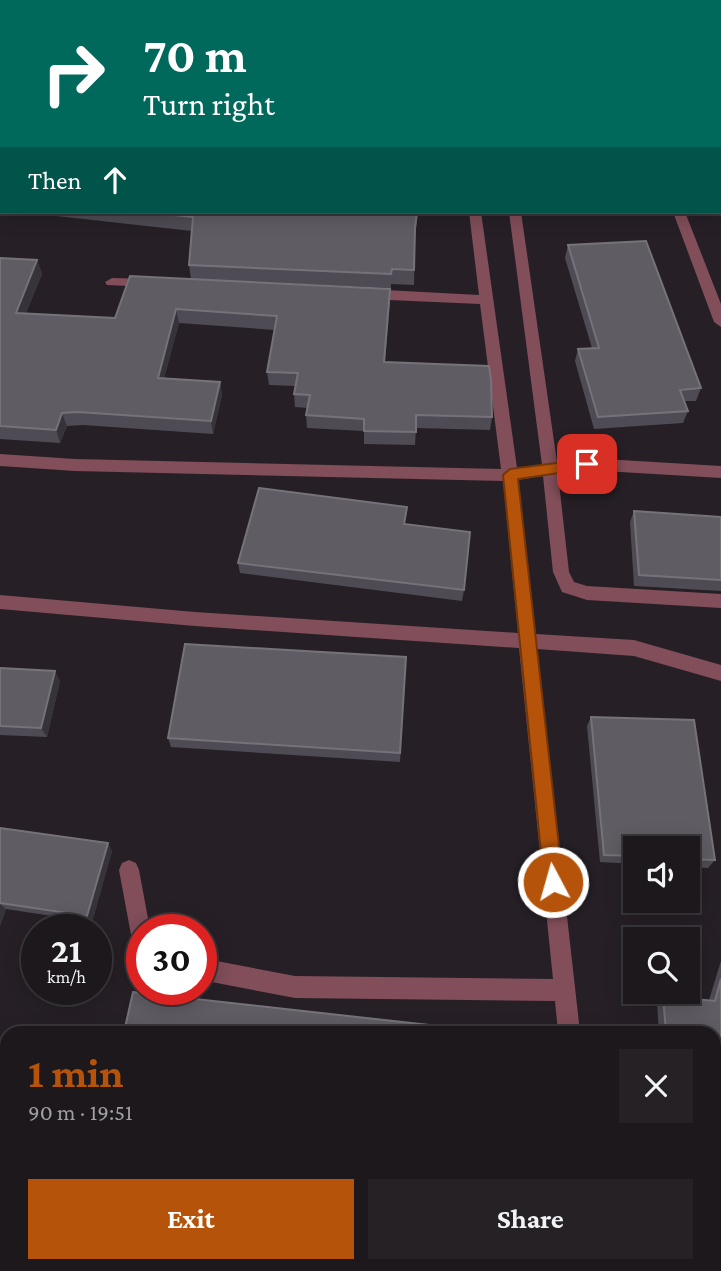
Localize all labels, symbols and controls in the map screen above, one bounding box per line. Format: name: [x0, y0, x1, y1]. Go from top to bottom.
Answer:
icon: right: [28, 28, 119, 119]
text: 70 m: [143, 28, 247, 83]
text: Turn right: [143, 86, 275, 122]
icon: ahead: [96, 161, 134, 199]
text: Then: [28, 166, 82, 195]
pin: [557, 434, 617, 494]
icon: arrive: [568, 445, 606, 483]
map controls: [623, 836, 700, 1004]
button: sound: [623, 836, 700, 913]
position arrow: [516, 845, 590, 919]
speed limit sign: 30: [126, 914, 217, 1005]
button: search: [623, 927, 700, 1004]
text: 21: [51, 931, 82, 970]
text: km/h: [47, 967, 86, 987]
text: 1 min: [28, 1049, 124, 1096]
button: close: [619, 1049, 693, 1123]
text: 90 m · 19:51: [28, 1099, 133, 1125]
button: Exit: [28, 1179, 354, 1259]
button: Share: [368, 1179, 693, 1259]

